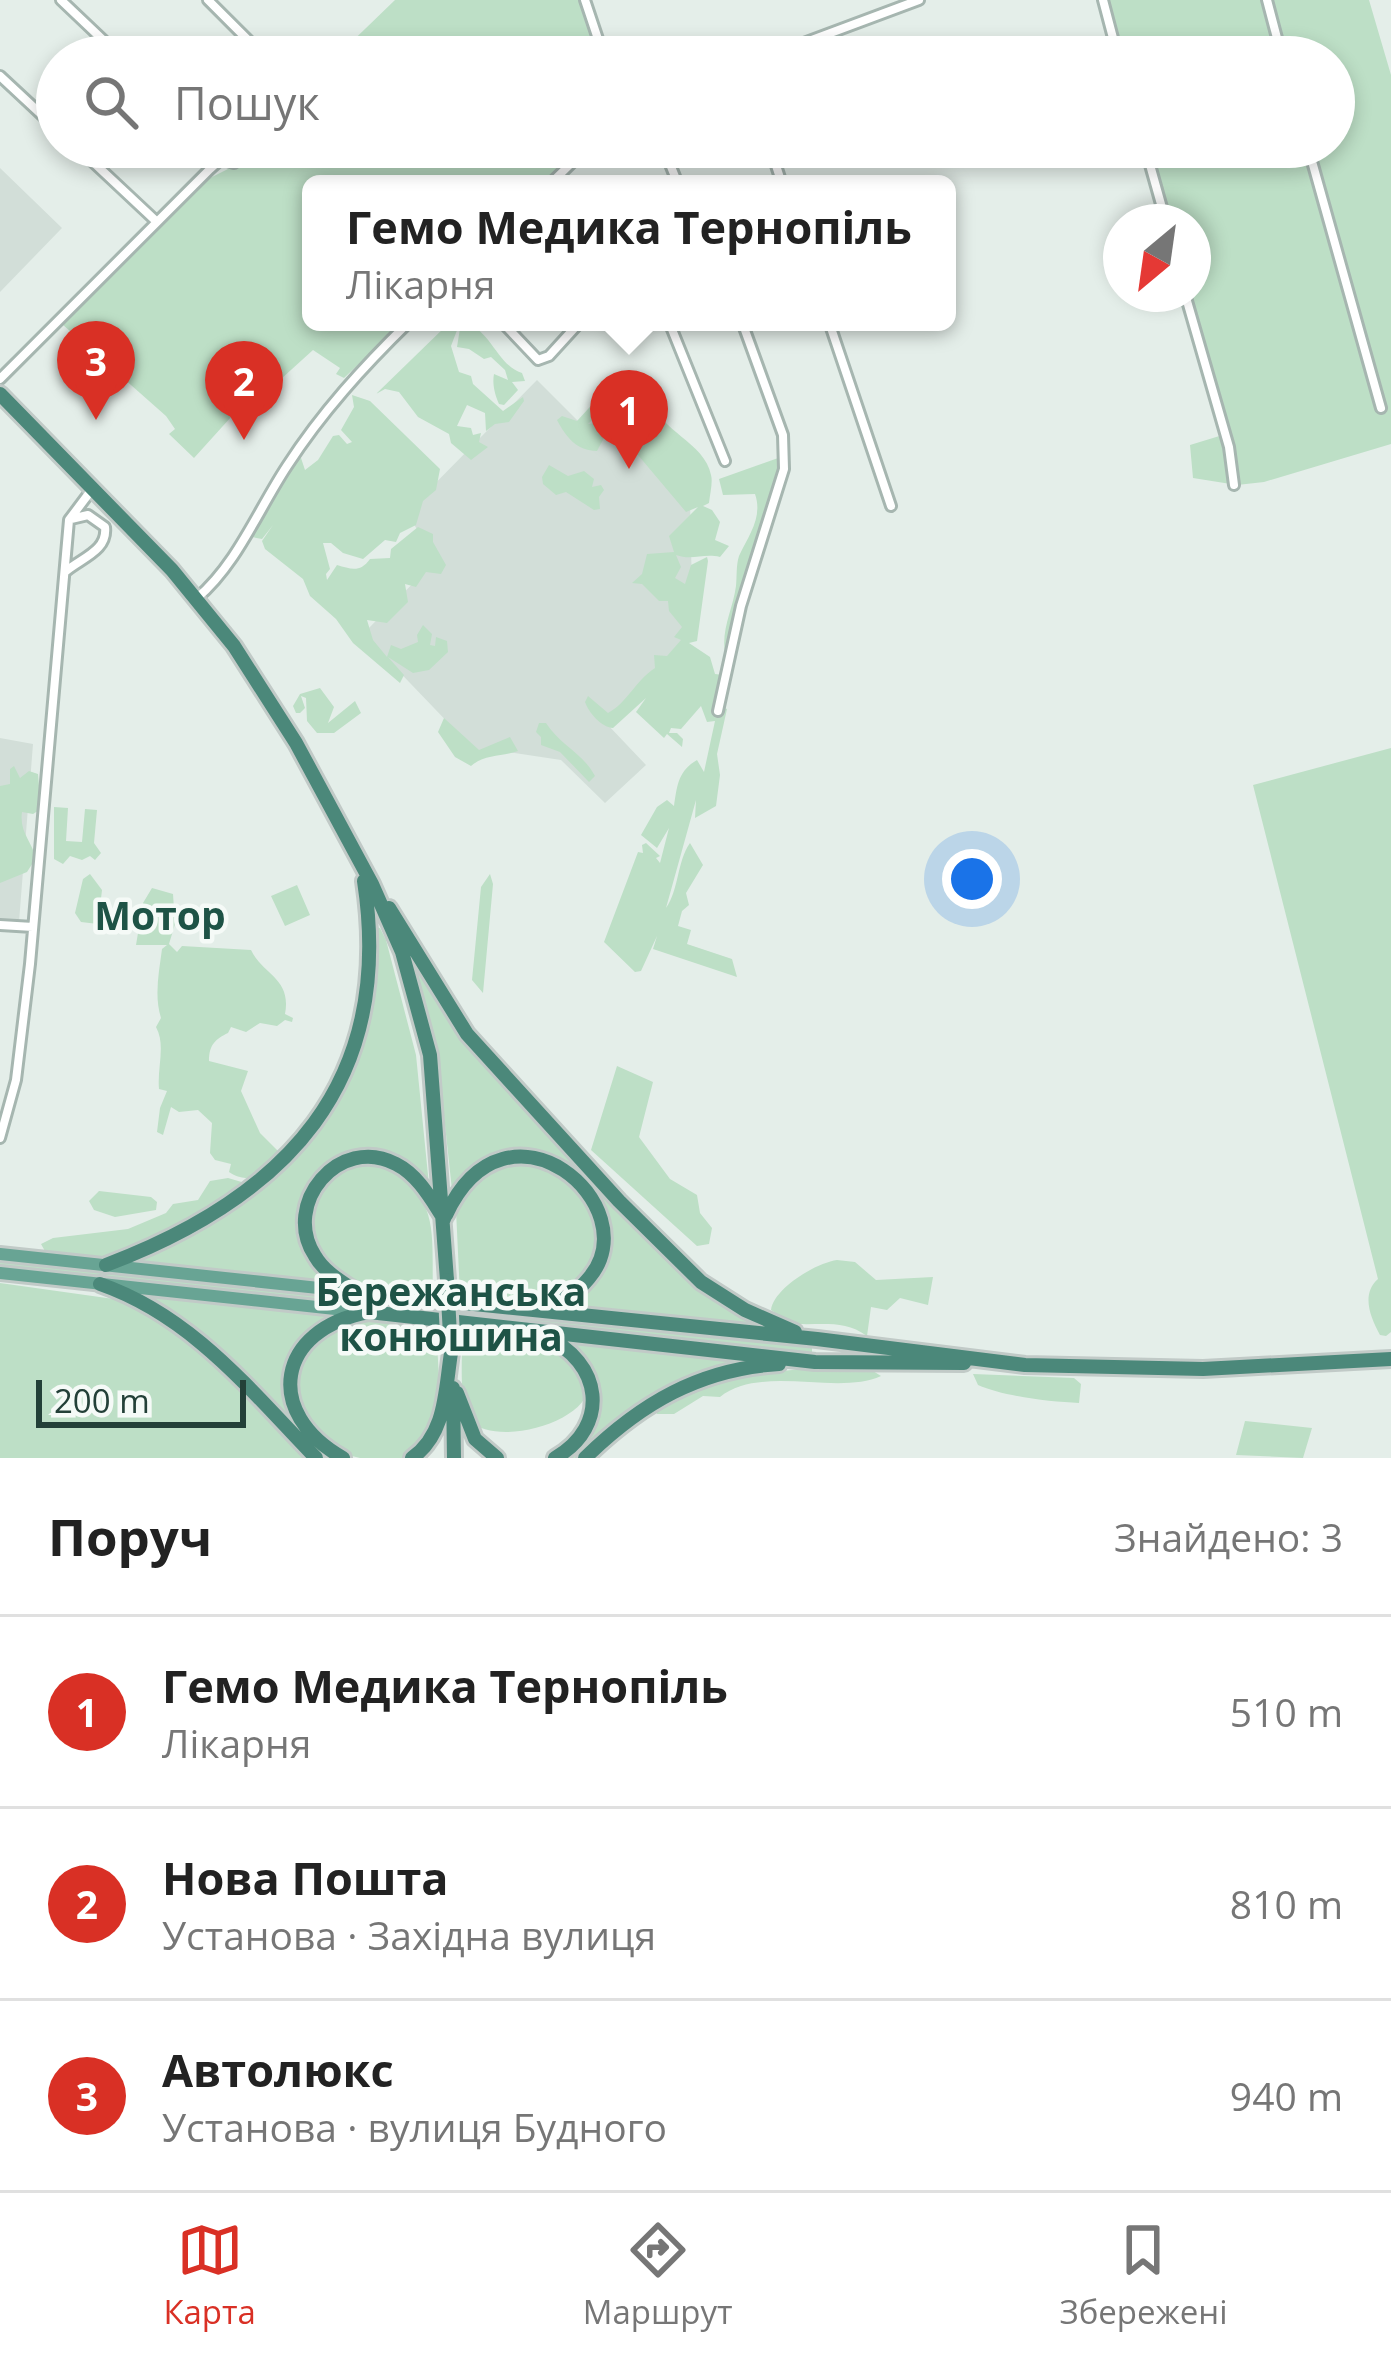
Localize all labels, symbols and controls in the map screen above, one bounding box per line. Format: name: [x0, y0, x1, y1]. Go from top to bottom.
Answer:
search box: [36, 36, 1355, 168]
icon: search: [78, 69, 144, 135]
text: Пошук: [174, 72, 320, 133]
popup: [302, 175, 956, 331]
text: Гемо Медика Тернопіль: [346, 196, 912, 257]
north arrow: [1103, 204, 1211, 312]
text: Лікарня: [346, 257, 495, 310]
pin: 3: [57, 321, 135, 420]
pin: 2: [205, 341, 283, 440]
pin: 1: [590, 370, 668, 469]
your location: [942, 849, 1002, 909]
district label: Мотор: [94, 888, 226, 941]
district label: Бережанська конюшина: [316, 1264, 586, 1362]
scale bar: [36, 1374, 246, 1427]
text: 200 m: [54, 1378, 150, 1423]
text: Поруч: [48, 1501, 212, 1571]
text: Знайдено: 3: [1114, 1510, 1343, 1563]
text: Гемо Медика Тернопіль: [162, 1655, 728, 1716]
text: 1: [76, 1685, 98, 1738]
text: 510 m: [1230, 1685, 1343, 1738]
text: Лікарня: [162, 1716, 311, 1769]
text: Нова Пошта: [162, 1847, 449, 1908]
text: 2: [76, 1877, 98, 1930]
text: 810 m: [1230, 1877, 1343, 1930]
text: Установа · Західна вулиця: [162, 1908, 656, 1961]
text: Автолюкс: [162, 2039, 394, 2100]
text: 3: [76, 2069, 98, 2122]
text: 940 m: [1230, 2069, 1343, 2122]
text: Установа · вулиця Будного: [162, 2100, 667, 2153]
tab: Карта: [163, 2217, 256, 2334]
tab: Маршрут: [583, 2217, 733, 2334]
tab: Збережені: [1059, 2217, 1228, 2334]

